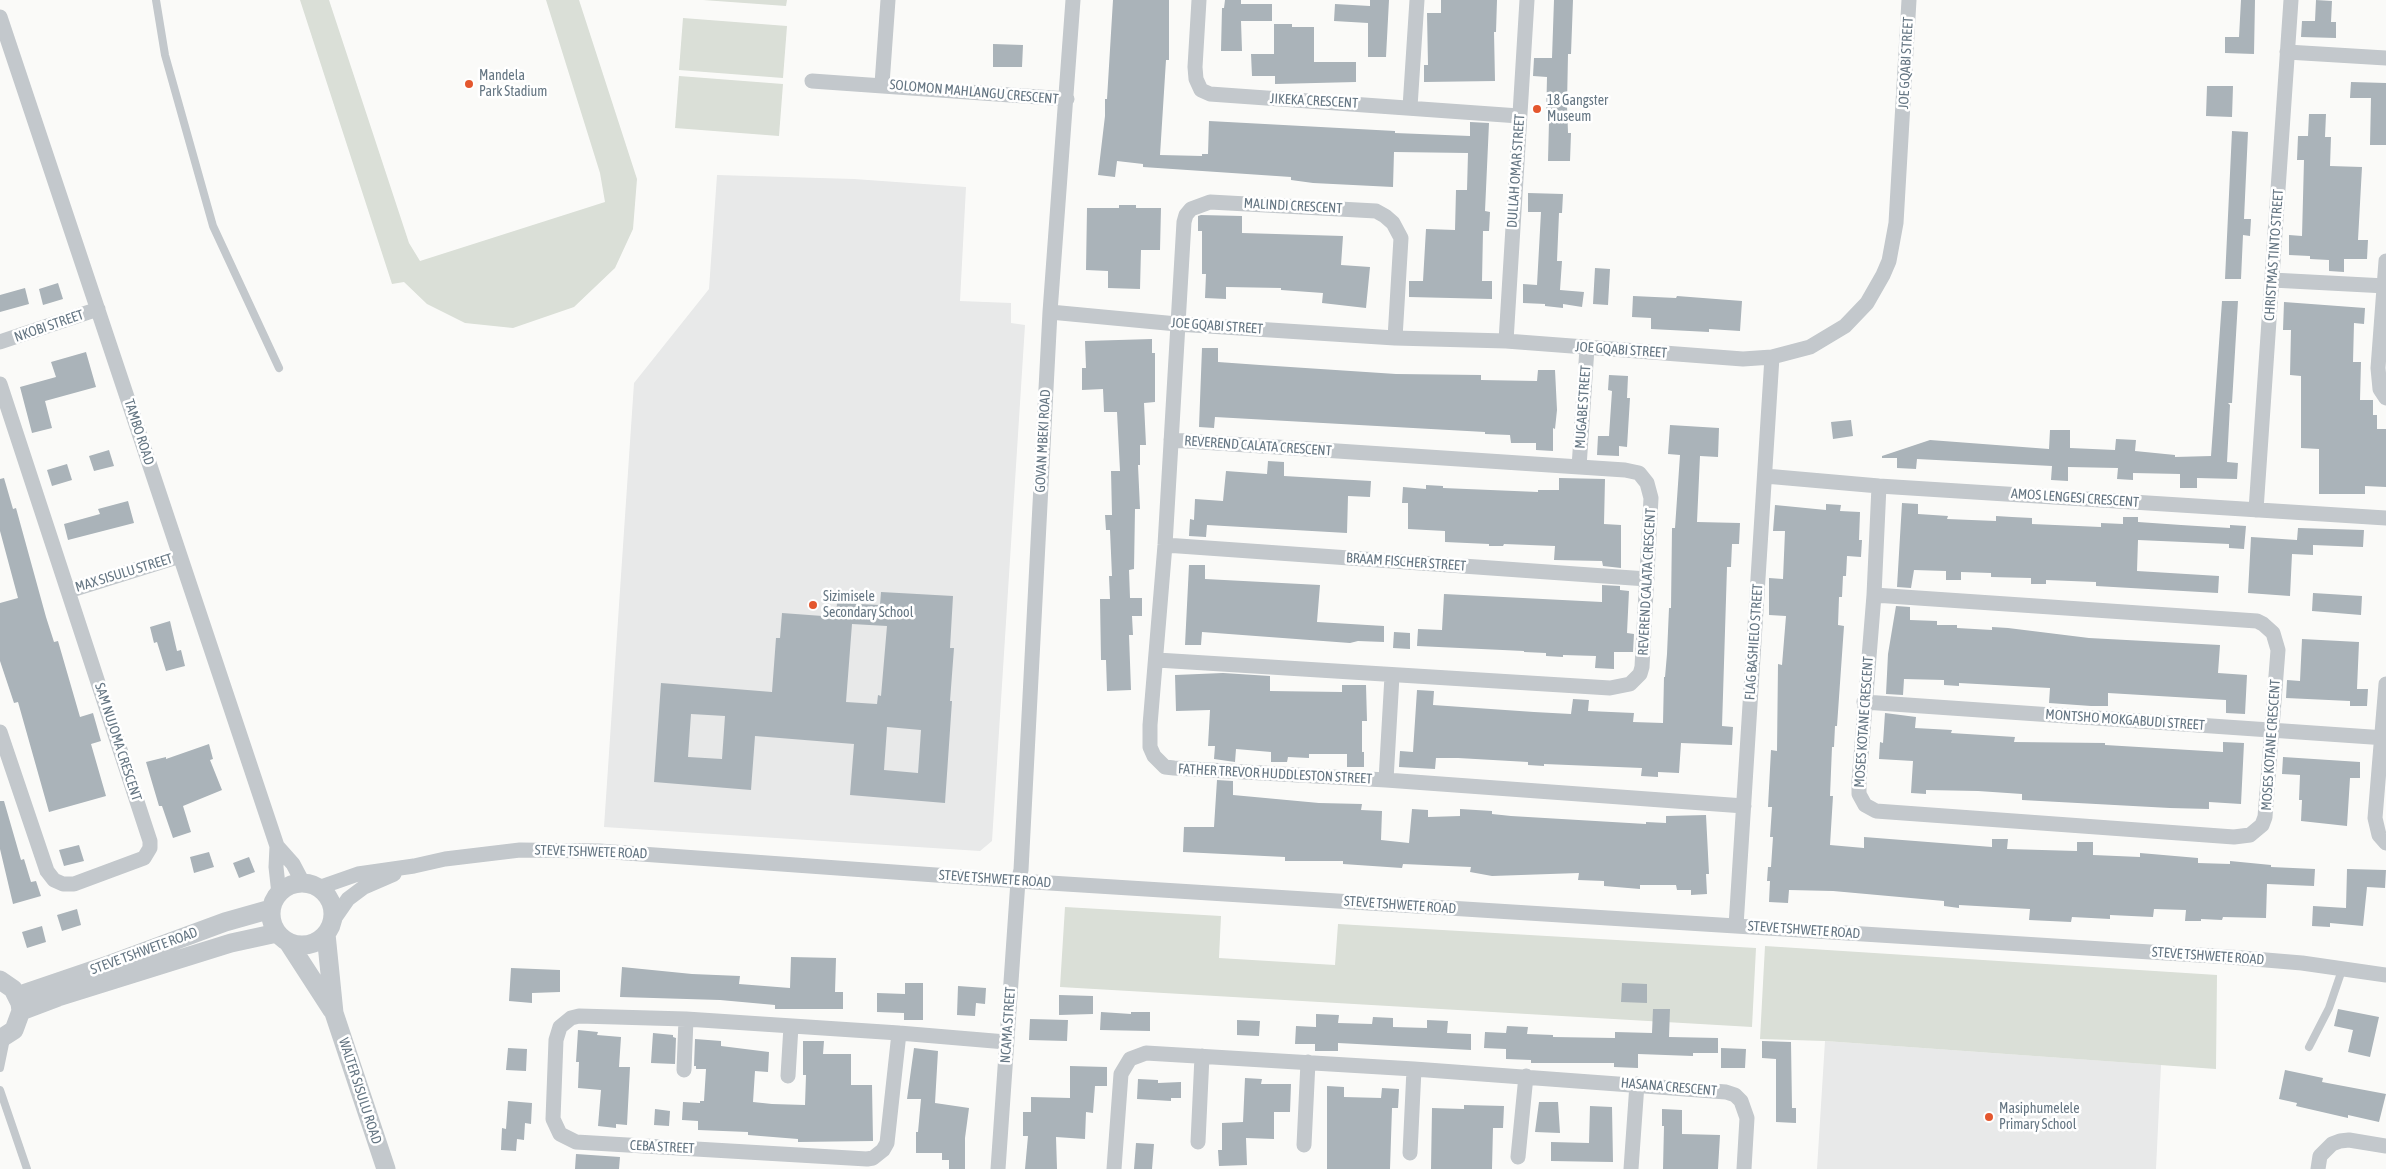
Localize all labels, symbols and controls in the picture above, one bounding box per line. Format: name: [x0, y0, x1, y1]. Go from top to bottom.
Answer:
street label: JOE GQABI STREET: [1895, 17, 1917, 109]
place label: Mandela Park Stadium: [479, 68, 547, 100]
street label: SOLOMON MAHLANGU CRESCENT: [889, 76, 1059, 108]
marker: Mandela Park Stadium: [463, 78, 475, 90]
street label: JIKEKA CRESCENT: [1269, 90, 1359, 112]
place label: 18 Gangster Museum: [1547, 93, 1608, 125]
marker: 18 Gangster Museum: [1531, 103, 1543, 115]
street label: DULLAH OMAR STREET: [1504, 113, 1528, 229]
street label: CHRISTMAS TINTO STREET: [2261, 189, 2287, 321]
street label: MALINDI CRESCENT: [1243, 195, 1343, 217]
street label: NKOBI STREET: [12, 306, 86, 346]
street label: JOE GQABI STREET: [1170, 314, 1264, 338]
street label: JOE GQABI STREET: [1574, 338, 1668, 362]
street label: MUGABE STREET: [1572, 365, 1594, 449]
street label: GOVAN MBEKI ROAD: [1032, 389, 1054, 493]
street label: TAMBO ROAD: [120, 397, 158, 467]
street label: REVEREND CALATA CRESCENT: [1184, 432, 1332, 460]
street label: AMOS LENGESI CRESCENT: [2010, 485, 2140, 511]
street label: REVEREND CALATA CRESCENT: [1635, 508, 1659, 656]
street label: BRAAM FISCHER STREET: [1345, 549, 1467, 575]
street label: MAX SISULU STREET: [73, 550, 175, 596]
street label: FLAG BASHIELO STREET: [1742, 583, 1766, 701]
place label: Sizimisele Secondary School: [823, 589, 913, 622]
marker: Sizimisele Secondary School: [807, 599, 819, 611]
street label: MOSES KOTANE CRESCENT: [1851, 656, 1877, 788]
street label: MOSES KOTANE CRESCENT: [2258, 679, 2284, 811]
street label: SAM NUJOMA CRESCENT: [91, 681, 145, 803]
street label: MONTSHO MOKGABUDI STREET: [2045, 706, 2205, 734]
street label: FATHER TREVOR HUDDLESTON STREET: [1177, 761, 1373, 787]
street label: STEVE TSHWETE ROAD: [534, 842, 648, 862]
street label: STEVE TSHWETE ROAD: [938, 867, 1052, 891]
street label: STEVE TSHWETE ROAD: [1343, 893, 1457, 917]
street label: STEVE TSHWETE ROAD: [1747, 918, 1861, 942]
street label: STEVE TSHWETE ROAD: [88, 924, 200, 978]
street label: STEVE TSHWETE ROAD: [2151, 944, 2265, 968]
street label: NCAMA STREET: [997, 986, 1019, 1064]
street label: WALTER SISULU ROAD: [335, 1036, 385, 1146]
street label: HASANA CRESCENT: [1620, 1074, 1718, 1100]
place label: Masiphumelele Primary School: [1999, 1101, 2080, 1134]
marker: Masiphumelele Primary School: [1983, 1111, 1995, 1123]
street label: CEBA STREET: [629, 1137, 695, 1157]

